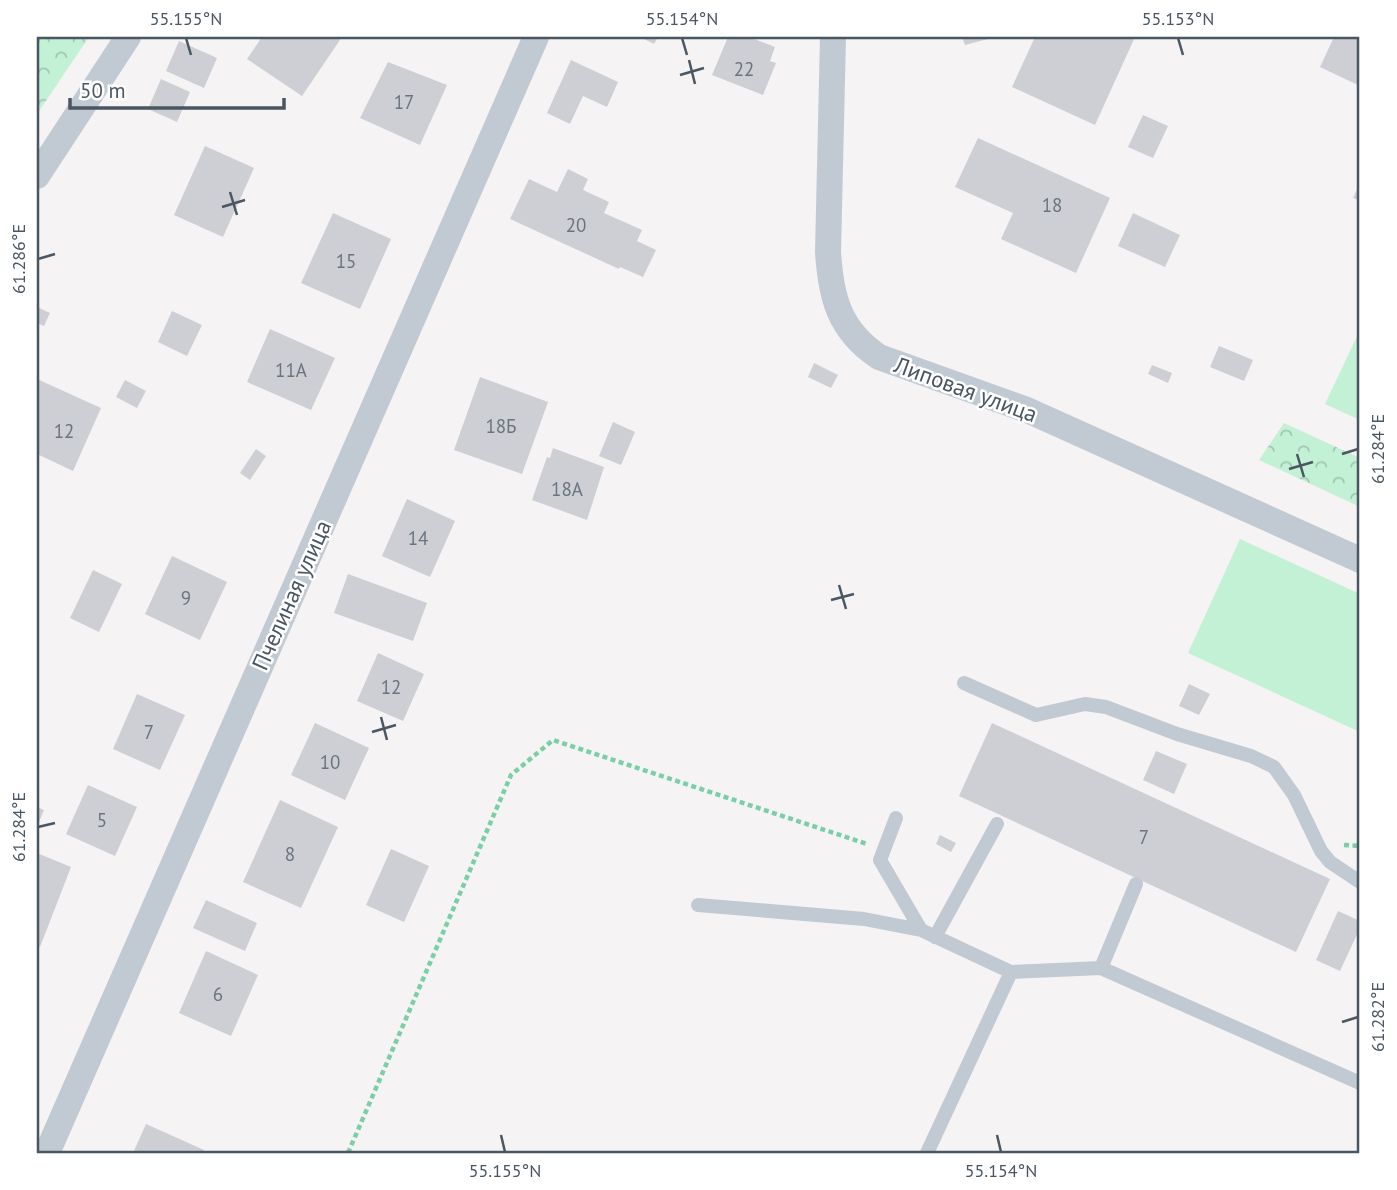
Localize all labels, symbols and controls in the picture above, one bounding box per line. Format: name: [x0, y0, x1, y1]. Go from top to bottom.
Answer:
text: 55.155°N: [150, 7, 222, 30]
text: 55.154°N: [646, 7, 718, 30]
text: 55.153°N: [1142, 7, 1214, 30]
house number: 22: [734, 57, 754, 81]
scale bar: [70, 66, 284, 110]
text: 50 m: [80, 77, 126, 104]
house number: 17: [394, 90, 414, 114]
house number: 18: [1042, 193, 1062, 217]
house number: 20: [566, 213, 586, 237]
text: 61.286°E: [7, 224, 30, 294]
house number: 15: [336, 249, 356, 273]
street label: Липовая улица: [890, 349, 1041, 428]
house number: 11А: [275, 358, 307, 382]
house number: 18Б: [485, 414, 517, 438]
text: 61.284°E: [1366, 414, 1389, 484]
house number: 12: [54, 419, 74, 443]
house number: 18А: [551, 477, 583, 501]
street label: Пчелиная улица: [245, 515, 337, 675]
house number: 14: [408, 526, 428, 550]
house number: 9: [181, 586, 191, 610]
house number: 12: [381, 675, 401, 699]
house number: 7: [144, 720, 154, 744]
house number: 10: [320, 750, 340, 774]
text: 61.284°E: [7, 792, 30, 862]
house number: 5: [97, 808, 107, 832]
house number: 7: [1139, 825, 1149, 849]
house number: 8: [285, 842, 295, 866]
house number: 6: [213, 982, 223, 1006]
text: 61.282°E: [1366, 982, 1389, 1052]
text: 55.155°N: [469, 1159, 541, 1182]
text: 55.154°N: [965, 1159, 1037, 1182]

